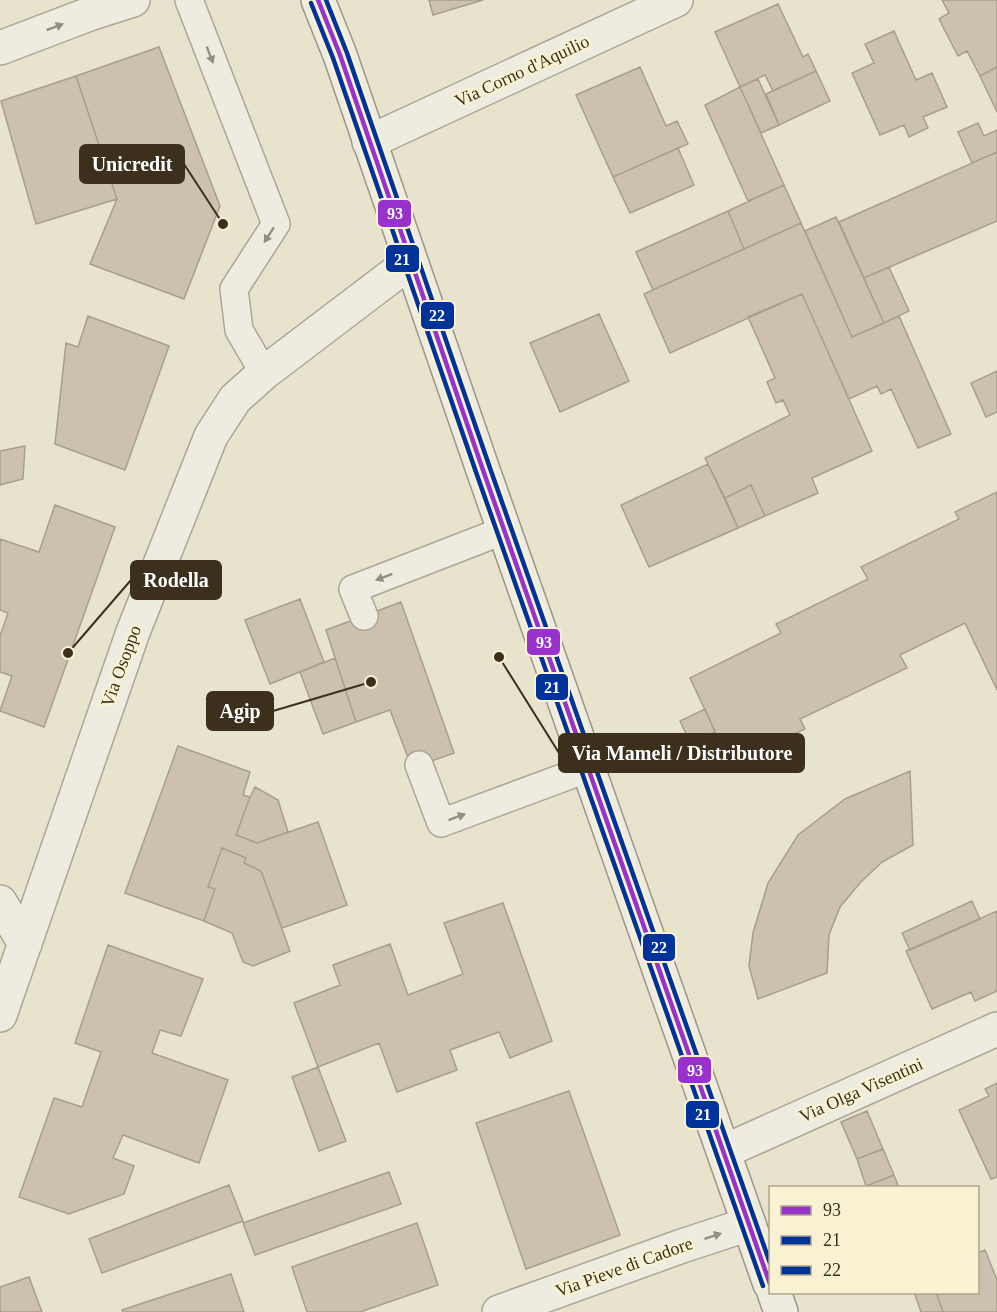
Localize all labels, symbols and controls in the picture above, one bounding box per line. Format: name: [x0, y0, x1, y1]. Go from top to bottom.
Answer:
one-way arrow: [46, 22, 64, 32]
street label: Via Corno d'Aquilio: [452, 31, 592, 111]
one-way arrow: [205, 46, 215, 64]
callout: Unicredit: [80, 145, 184, 183]
text: Unicredit: [92, 153, 173, 175]
line badge: 93: [377, 199, 412, 228]
text: 93: [387, 205, 403, 222]
one-way arrow: [263, 227, 274, 243]
line badge: 21: [385, 244, 420, 273]
text: 21: [394, 251, 410, 268]
line badge: 22: [420, 301, 455, 330]
text: 22: [429, 307, 445, 324]
callout: Rodella: [131, 561, 221, 599]
text: Rodella: [143, 569, 209, 591]
one-way arrow: [375, 573, 393, 582]
street label: Via Osoppo: [97, 622, 145, 710]
line badge: 93: [526, 628, 561, 656]
text: 93: [536, 634, 552, 651]
line badge: 21: [535, 673, 569, 701]
text: 21: [544, 679, 560, 696]
callout: Agip: [207, 692, 273, 730]
text: Agip: [219, 700, 261, 723]
callout: Via Mameli / Distributore: [559, 734, 804, 772]
text: Via Mameli / Distributore: [572, 742, 792, 764]
one-way arrow: [448, 812, 466, 821]
line badge: 22: [642, 933, 676, 962]
text: 22: [651, 939, 667, 956]
street label: Via Olga Visentini: [796, 1054, 926, 1126]
line badge: 93: [677, 1056, 712, 1084]
text: 93: [687, 1062, 703, 1079]
line badge: 21: [685, 1100, 720, 1129]
text: 21: [695, 1106, 711, 1123]
legend: [769, 1186, 979, 1294]
text: 93: [823, 1200, 841, 1220]
text: 21: [823, 1230, 841, 1250]
one-way arrow: [704, 1231, 722, 1240]
street label: Via Pieve di Cadore: [553, 1233, 695, 1301]
text: 22: [823, 1260, 841, 1280]

